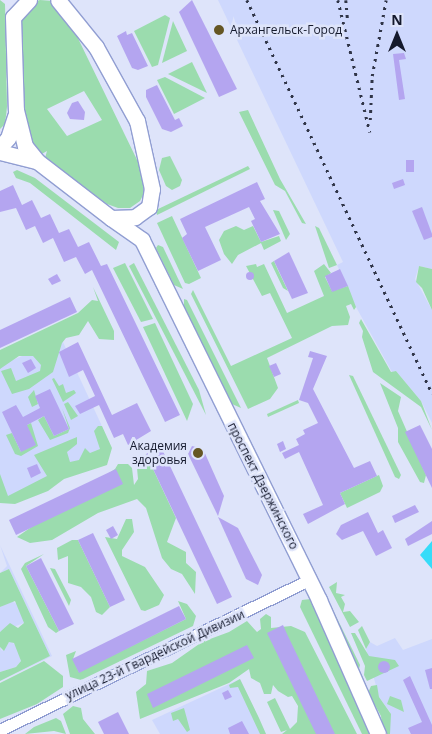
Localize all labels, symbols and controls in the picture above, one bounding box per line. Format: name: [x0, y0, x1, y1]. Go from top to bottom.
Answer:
north arrow: [372, 10, 422, 60]
text: N: [391, 10, 403, 29]
marker: Архангельск-Город: [212, 23, 226, 37]
place label: Архангельск-Город: [230, 23, 342, 37]
street label: проспект Дзержинского: [225, 420, 301, 552]
place label: Академия здоровья: [130, 439, 187, 467]
marker: Академия здоровья: [191, 446, 205, 460]
street label: улица 23-й Гвардейской Дивизии: [63, 607, 247, 703]

